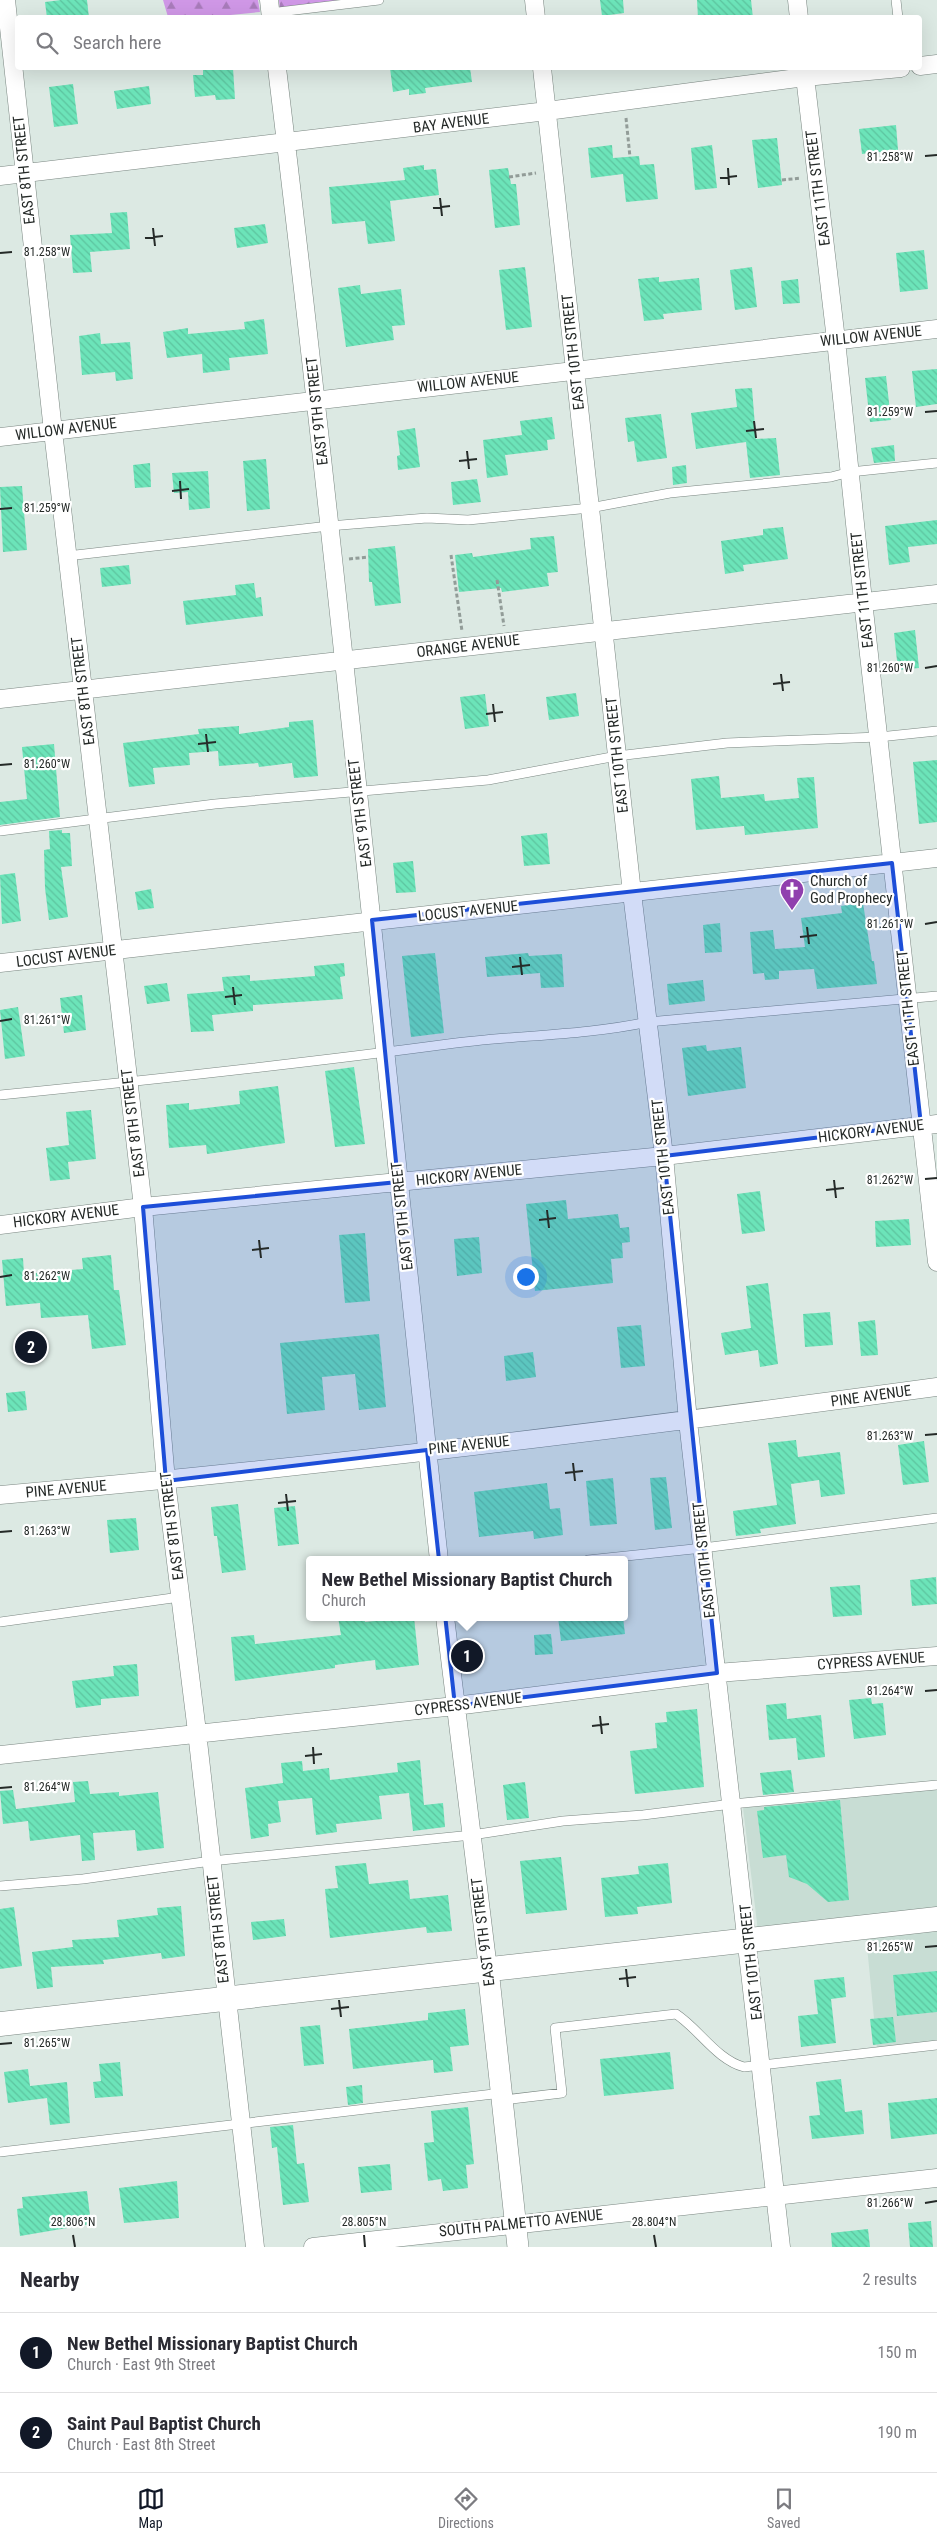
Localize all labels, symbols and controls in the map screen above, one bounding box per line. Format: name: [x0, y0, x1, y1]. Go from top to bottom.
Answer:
search box: [15, 15, 922, 70]
icon: search: [33, 29, 61, 57]
text: Search here: [73, 31, 161, 54]
street label: BAY AVENUE: [412, 109, 490, 137]
street label: EAST 8TH STREET: [9, 115, 39, 225]
street label: EAST 11TH STREET: [802, 129, 834, 247]
text: 81.258°W: [867, 150, 913, 164]
text: 81.258°W: [24, 245, 70, 259]
street label: EAST 10TH STREET: [558, 293, 588, 411]
street label: WILLOW AVENUE: [819, 322, 923, 350]
street label: EAST 9TH STREET: [302, 356, 332, 466]
street label: WILLOW AVENUE: [416, 368, 520, 396]
text: 81.259°W: [867, 405, 913, 419]
street label: WILLOW AVENUE: [14, 414, 118, 444]
text: 81.259°W: [24, 501, 70, 515]
street label: EAST 11TH STREET: [847, 531, 877, 649]
street label: ORANGE AVENUE: [415, 631, 521, 661]
street label: EAST 8TH STREET: [67, 636, 99, 746]
text: 81.260°W: [867, 661, 913, 675]
street label: EAST 10TH STREET: [602, 696, 632, 814]
text: 81.260°W: [24, 757, 70, 771]
street label: EAST 9TH STREET: [344, 758, 376, 868]
place label: Church of God Prophecy: [810, 872, 892, 907]
church icon: Church of God Prophecy: [779, 877, 805, 911]
street label: LOCUST AVENUE: [417, 897, 519, 925]
text: 81.261°W: [867, 917, 913, 931]
street label: LOCUST AVENUE: [15, 941, 117, 971]
street label: EAST 11TH STREET: [893, 949, 923, 1067]
text: 81.261°W: [24, 1013, 70, 1027]
street label: EAST 8TH STREET: [117, 1068, 149, 1178]
street label: EAST 10TH STREET: [648, 1098, 678, 1216]
street label: HICKORY AVENUE: [817, 1116, 925, 1146]
street label: HICKORY AVENUE: [415, 1160, 523, 1190]
street label: EAST 9TH STREET: [387, 1161, 417, 1271]
text: 81.262°W: [867, 1173, 913, 1187]
street label: HICKORY AVENUE: [12, 1201, 120, 1231]
your location: [513, 1264, 539, 1290]
text: 81.262°W: [24, 1269, 70, 1283]
pin: 2: [15, 1328, 47, 1366]
street label: PINE AVENUE: [829, 1381, 913, 1411]
text: 81.263°W: [867, 1429, 913, 1443]
street label: PINE AVENUE: [428, 1432, 510, 1458]
street label: EAST 8TH STREET: [156, 1471, 188, 1581]
street label: PINE AVENUE: [25, 1476, 107, 1502]
street label: EAST 10TH STREET: [689, 1501, 719, 1619]
text: 81.263°W: [24, 1524, 70, 1538]
popup: [306, 1556, 628, 1621]
text: New Bethel Missionary Baptist Church: [322, 1568, 612, 1591]
text: Church: [322, 1591, 366, 1610]
pin: 1: [451, 1637, 483, 1675]
street label: CYPRESS AVENUE: [816, 1648, 926, 1674]
text: 81.264°W: [867, 1684, 913, 1698]
street label: CYPRESS AVENUE: [413, 1688, 523, 1720]
text: 81.264°W: [24, 1780, 70, 1794]
street label: EAST 8TH STREET: [203, 1874, 233, 1984]
street label: EAST 9TH STREET: [467, 1877, 499, 1987]
street label: EAST 10TH STREET: [736, 1903, 766, 2021]
text: 81.265°W: [867, 1940, 913, 1954]
text: 81.265°W: [24, 2036, 70, 2050]
text: 81.266°W: [867, 2196, 913, 2210]
street label: SOUTH PALMETTO AVENUE: [438, 2205, 604, 2241]
text: 28.806°N: [51, 2215, 95, 2229]
text: 28.805°N: [342, 2215, 386, 2229]
text: 28.804°N: [632, 2215, 676, 2229]
text: Nearby: [20, 2268, 79, 2292]
text: 2 results: [862, 2270, 917, 2289]
text: New Bethel Missionary Baptist Church: [67, 2332, 358, 2355]
text: 1: [32, 2343, 40, 2362]
text: 150 m: [878, 2343, 917, 2362]
text: Church · East 9th Street: [67, 2355, 215, 2374]
text: Saint Paul Baptist Church: [67, 2412, 261, 2435]
text: 2: [32, 2423, 40, 2442]
text: 190 m: [878, 2423, 917, 2442]
text: Church · East 8th Street: [67, 2435, 215, 2454]
tab: Map: [137, 2485, 165, 2531]
tab: Directions: [438, 2485, 494, 2531]
tab: Saved: [767, 2485, 800, 2531]

